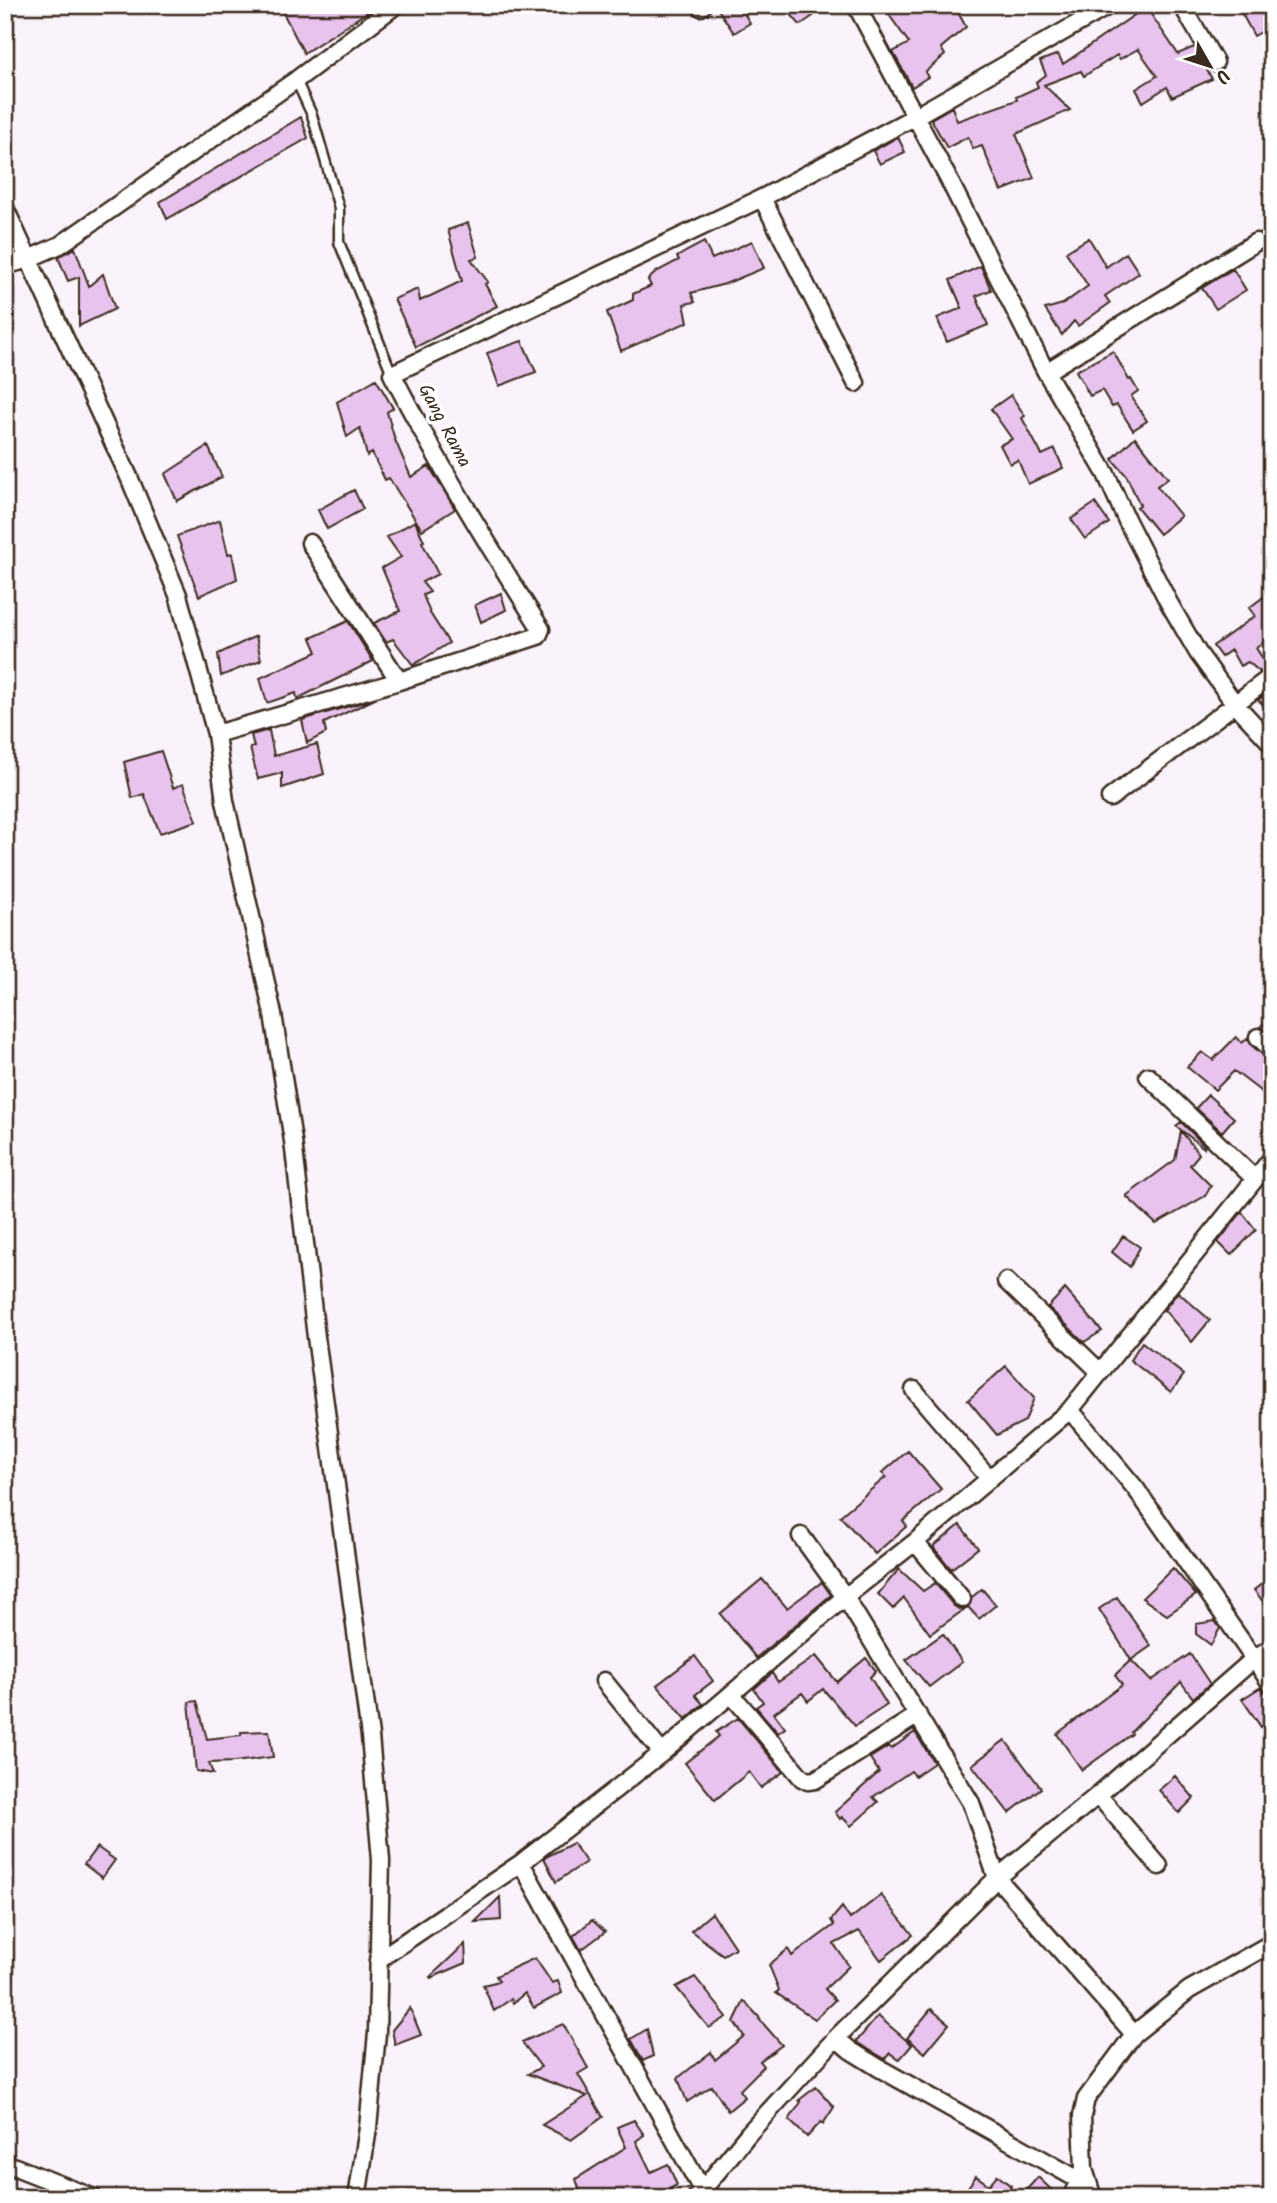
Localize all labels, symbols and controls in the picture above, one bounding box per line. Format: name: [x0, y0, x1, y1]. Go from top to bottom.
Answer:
north arrow: [1176, 32, 1246, 102]
text: U: [1206, 62, 1237, 90]
street label: Gang Rama: [409, 379, 479, 473]

